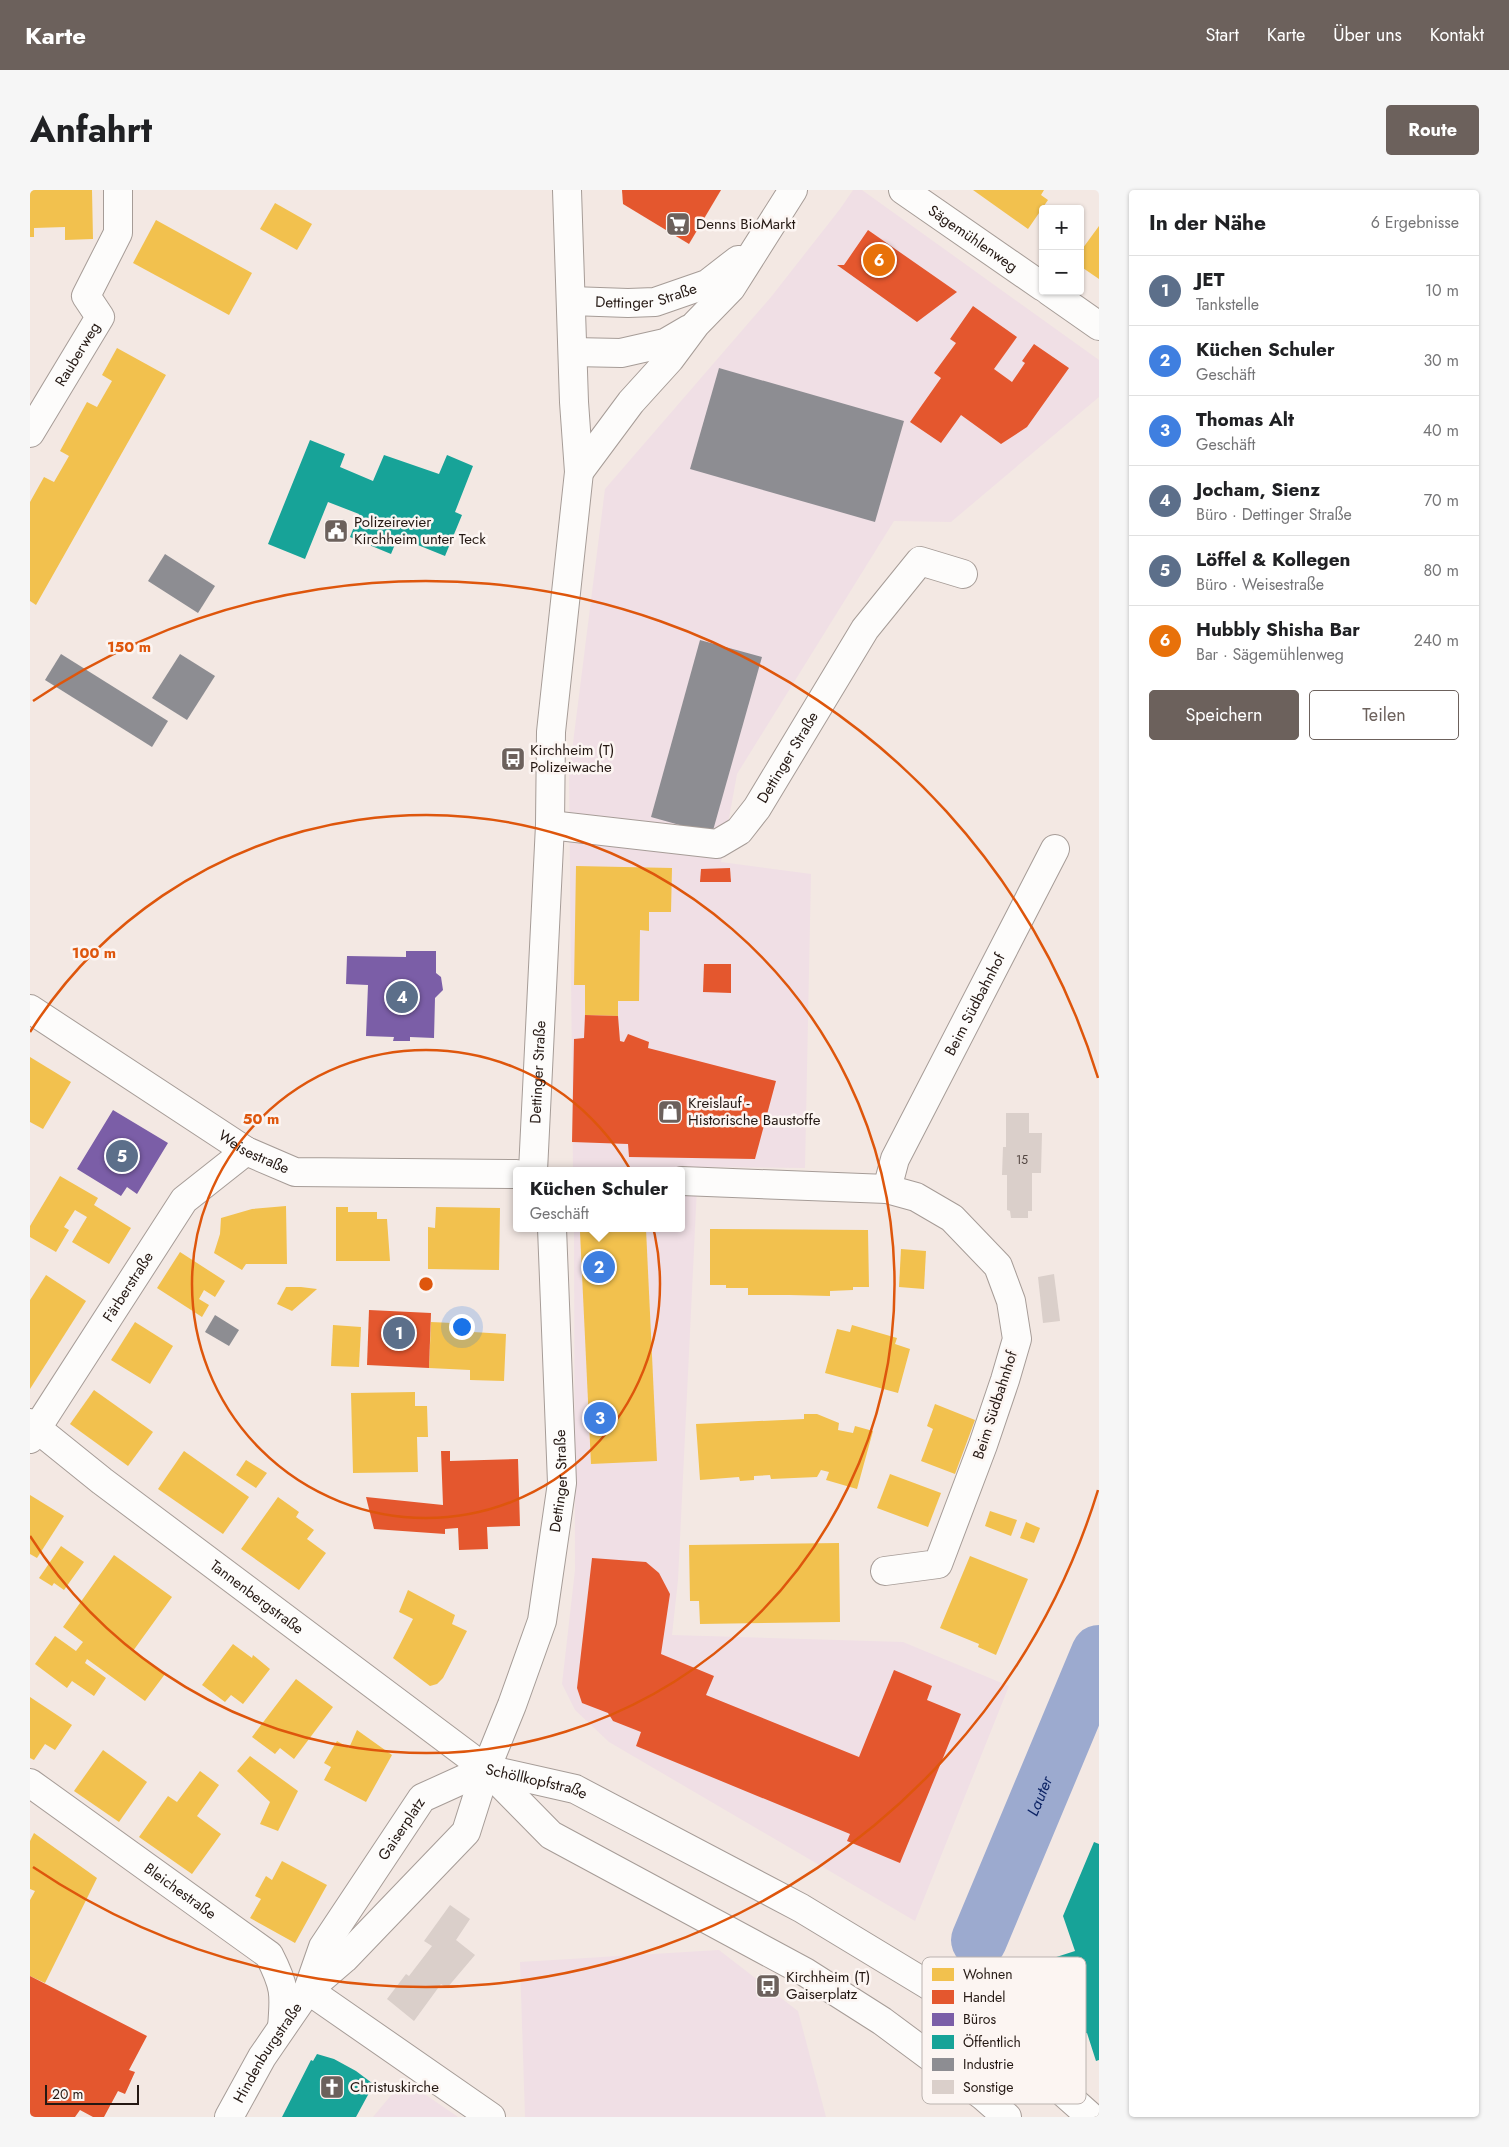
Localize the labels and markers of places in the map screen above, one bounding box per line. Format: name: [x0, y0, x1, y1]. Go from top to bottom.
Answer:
supermarket icon: Denns BioMarkt: [665, 211, 691, 237]
place label: Denns BioMarkt: [696, 213, 796, 235]
pin: 6: [863, 241, 895, 279]
place label: Polizeirevier Kirchheim unter Teck: [354, 511, 486, 550]
public building icon: Polizeirevier Kirchheim unter Teck: [323, 518, 349, 544]
place label: Kirchheim (T) Polizeiwache: [530, 739, 614, 778]
bus stop icon: Kirchheim (T) Polizeiwache: [500, 746, 526, 772]
pin: 4: [386, 978, 418, 1016]
place label: Kreislauf - Historische Baustoffe: [688, 1092, 821, 1131]
shop icon: Kreislauf - Historische Baustoffe: [657, 1099, 683, 1125]
pin: 5: [106, 1137, 138, 1175]
pin: 2: [583, 1248, 615, 1286]
centre of rings: [417, 1275, 435, 1293]
pin: 1: [383, 1314, 415, 1352]
pin: 3: [584, 1399, 616, 1437]
place label: Kirchheim (T) Gaiserplatz: [786, 1966, 870, 2005]
bus stop icon: Kirchheim (T) Gaiserplatz: [755, 1973, 781, 1999]
church icon: Christuskirche: [319, 2074, 345, 2100]
place label: Christuskirche: [350, 2076, 439, 2098]

